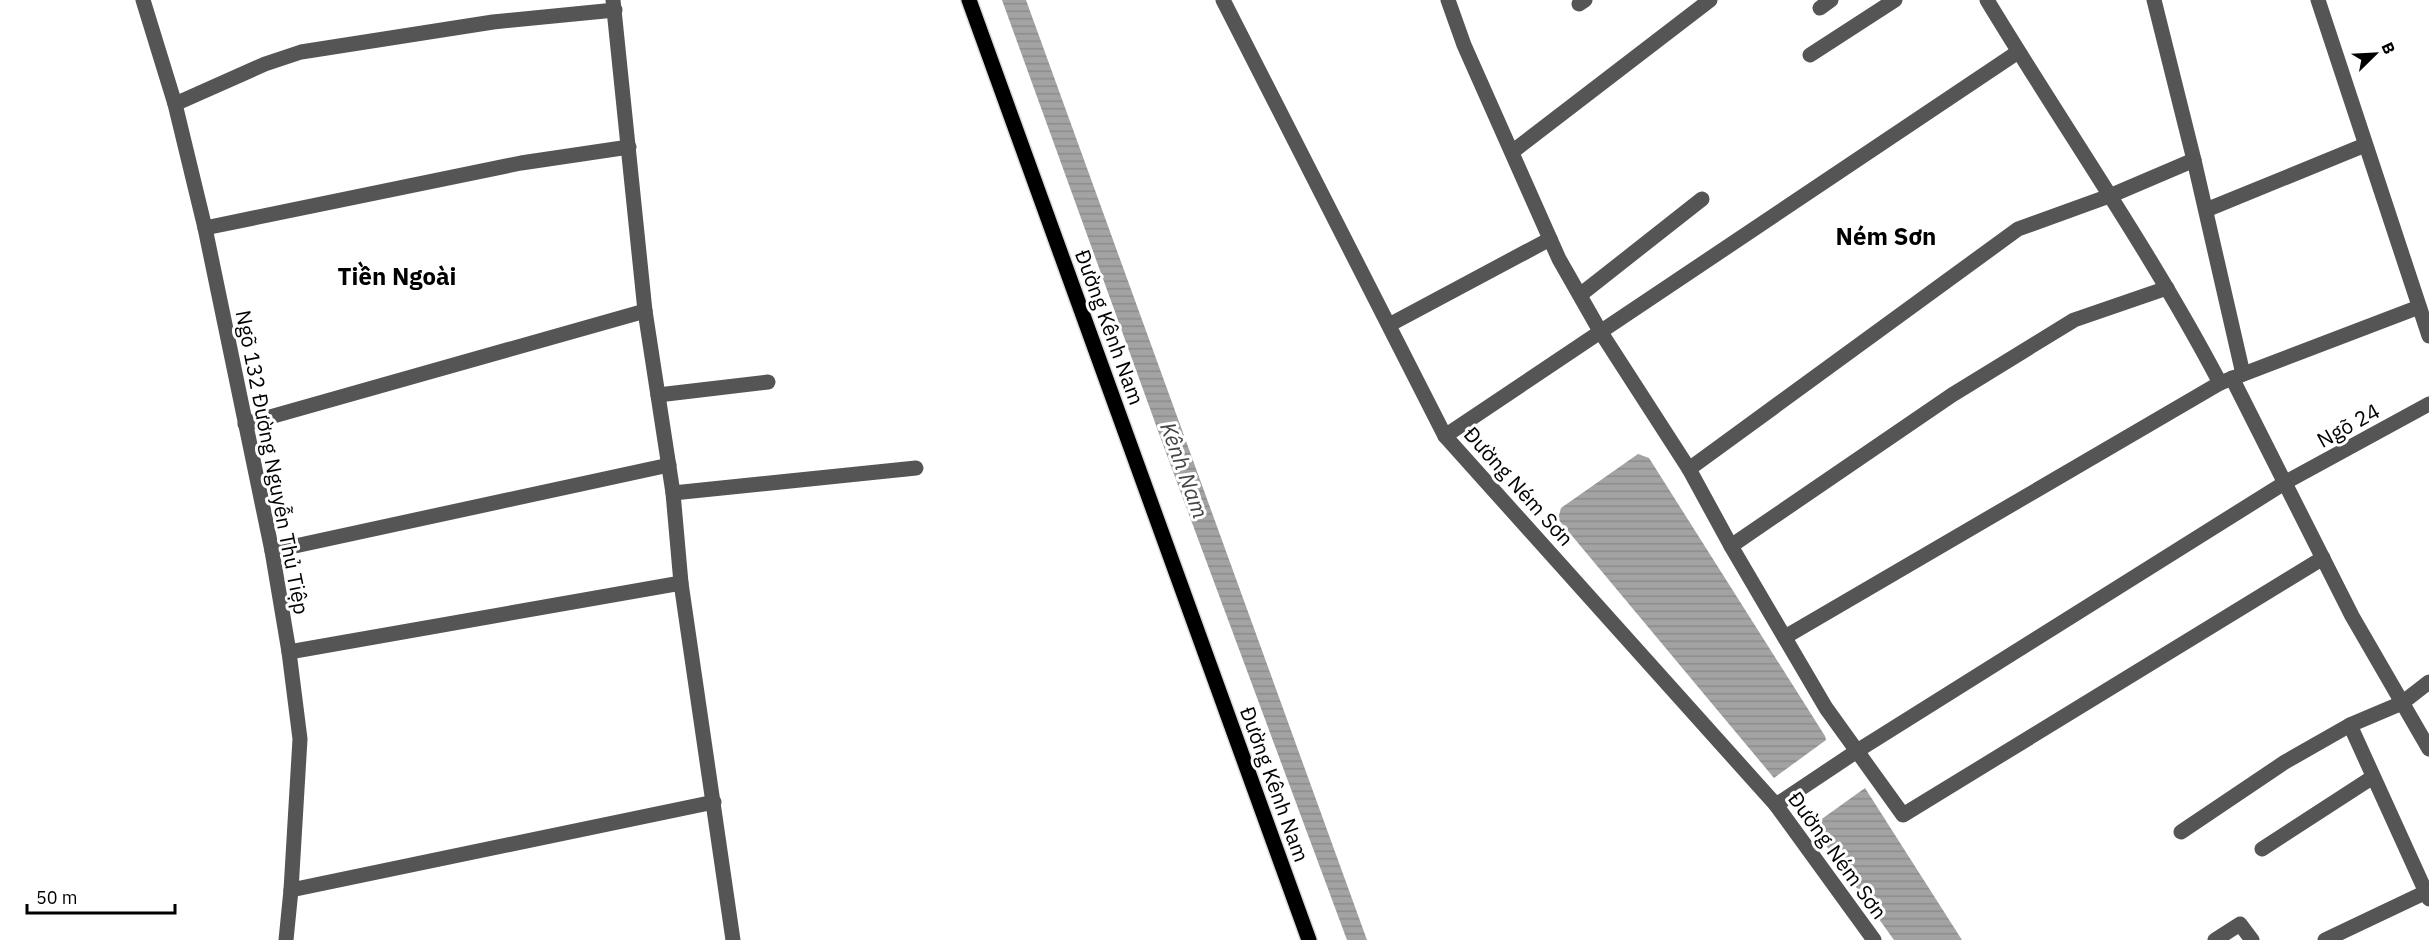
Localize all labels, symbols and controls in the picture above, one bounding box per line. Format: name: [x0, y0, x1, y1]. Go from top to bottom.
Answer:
north arrow: [2345, 24, 2405, 84]
text: B: [2377, 39, 2400, 57]
district label: Ném Sơn: [1836, 220, 1936, 252]
street label: Đường Kênh Nam: [1069, 245, 1151, 409]
district label: Tiền Ngoài: [338, 260, 456, 292]
street label: Ngõ 132 Đường Nguyễn Thủ Tiệp: [230, 307, 316, 617]
street label: Ngõ 24: [2312, 396, 2384, 454]
water label: Kênh Nam: [1154, 418, 1216, 522]
street label: Đường Ném Sơn: [1458, 420, 1580, 552]
street label: Đường Kênh Nam: [1234, 702, 1316, 866]
street label: Đường Ném Sơn: [1782, 786, 1894, 924]
scale bar: [27, 877, 176, 915]
text: 50 m: [36, 886, 78, 909]

